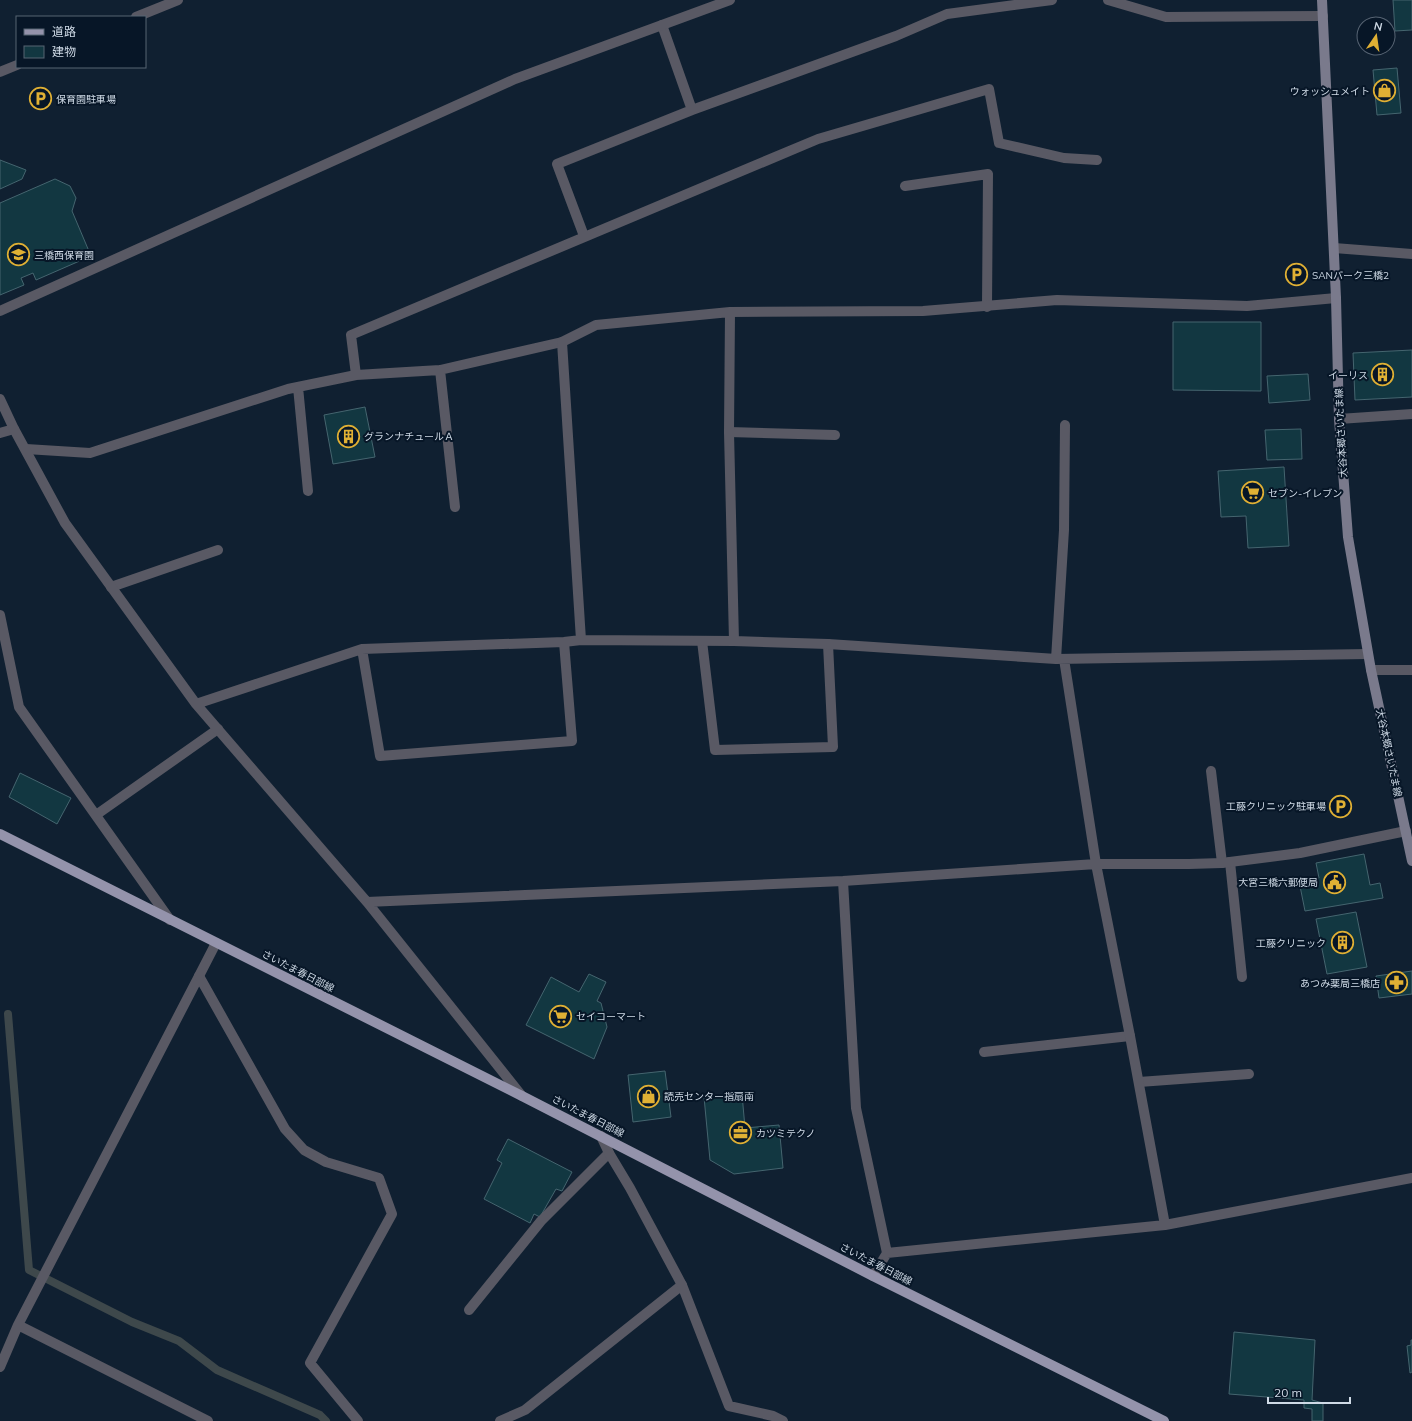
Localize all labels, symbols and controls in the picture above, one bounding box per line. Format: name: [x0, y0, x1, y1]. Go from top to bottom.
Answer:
legend: [16, 16, 146, 68]
north arrow: [1356, 16, 1396, 56]
text: N: [1373, 19, 1384, 34]
text: 道路: [52, 24, 76, 39]
text: 建物: [52, 44, 76, 59]
shop icon: ウォッシュメイト: [1372, 78, 1398, 104]
place label: ウォッシュメイト: [1290, 85, 1370, 98]
parking icon: 保育園駐車場: [28, 86, 54, 112]
place label: 保育園駐車場: [56, 93, 116, 106]
school or university icon: 三橋西保育園: [5, 242, 31, 268]
place label: 三橋西保育園: [34, 249, 94, 262]
parking icon: SANパーク三橋2: [1283, 262, 1309, 288]
place label: SANパーク三橋2: [1312, 269, 1389, 282]
building icon: イーリス: [1370, 362, 1396, 388]
place label: イーリス: [1328, 369, 1368, 382]
street label: 大谷本郷さいたま線: [1332, 388, 1350, 478]
building icon: グランナチュールＡ: [336, 423, 362, 449]
place label: グランナチュールＡ: [364, 430, 454, 443]
supermarket icon: セブン-イレブン: [1240, 480, 1266, 506]
place label: セブン-イレブン: [1268, 487, 1342, 500]
street label: 大谷本郷さいたま線: [1373, 708, 1405, 798]
parking icon: 工藤クリニック駐車場: [1328, 793, 1354, 819]
place label: 工藤クリニック駐車場: [1226, 800, 1326, 813]
public building icon: 大宮三橋六郵便局: [1321, 869, 1347, 895]
place label: 大宮三橋六郵便局: [1238, 876, 1318, 889]
building icon: 工藤クリニック: [1329, 930, 1355, 956]
place label: 工藤クリニック: [1256, 937, 1326, 950]
street label: さいたま春日部線: [260, 947, 336, 995]
pharmacy icon: あつみ薬局三橋店: [1383, 970, 1409, 996]
place label: あつみ薬局三橋店: [1300, 977, 1380, 990]
supermarket icon: セイコーマート: [547, 1003, 573, 1029]
place label: セイコーマート: [576, 1010, 646, 1023]
shop icon: 読売センター指扇南: [636, 1083, 662, 1109]
place label: 読売センター指扇南: [664, 1090, 754, 1103]
street label: さいたま春日部線: [550, 1092, 626, 1140]
office icon: カツミテクノ: [727, 1120, 753, 1146]
place label: カツミテクノ: [756, 1127, 815, 1140]
street label: さいたま春日部線: [838, 1240, 914, 1288]
scale bar: [1268, 1379, 1350, 1405]
text: 20 m: [1274, 1385, 1302, 1400]

